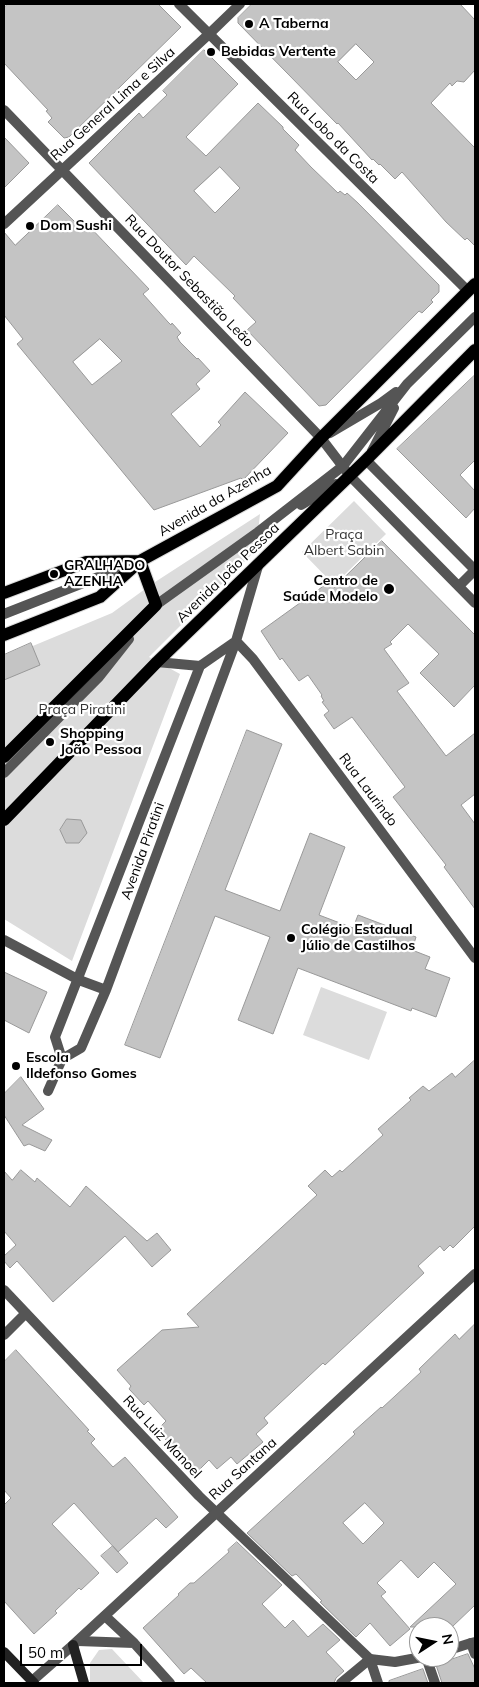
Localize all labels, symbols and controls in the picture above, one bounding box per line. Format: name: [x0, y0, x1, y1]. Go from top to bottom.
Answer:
place label: A Taberna: [259, 16, 329, 32]
marker: A Taberna: [243, 18, 255, 30]
street label: Rua General Lima e Silva: [47, 44, 179, 164]
place label: Bebidas Vertente: [221, 44, 336, 60]
marker: Bebidas Vertente: [205, 46, 217, 58]
street label: Rua Lobo da Costa: [284, 89, 382, 187]
street label: Rua Doutor Sebastião Leão: [121, 211, 257, 351]
place label: Dom Sushi: [40, 218, 112, 234]
marker: Dom Sushi: [24, 220, 36, 232]
street label: Avenida da Azenha: [156, 462, 274, 540]
street label: Avenida João Pessoa: [173, 520, 283, 626]
park label: Praça Albert Sabin: [304, 527, 384, 560]
place label: GRALHADO AZENHA: [64, 558, 145, 590]
marker: GRALHADO AZENHA: [48, 568, 60, 580]
place label: Centro de Saúde Modelo: [283, 573, 378, 606]
marker: Centro de Saúde Modelo: [382, 582, 396, 596]
park label: Praça Piratini: [39, 702, 125, 718]
place label: Shopping João Pessoa: [60, 726, 142, 759]
marker: Shopping João Pessoa: [44, 736, 56, 748]
street label: Rua Laurindo: [335, 750, 401, 830]
street label: Avenida Piratini: [118, 800, 168, 902]
place label: Colégio Estadual Júlio de Castilhos: [301, 922, 415, 954]
marker: Colégio Estadual Júlio de Castilhos: [285, 932, 297, 944]
place label: Escola Ildefonso Gomes: [26, 1050, 137, 1082]
marker: Escola Ildefonso Gomes: [10, 1060, 22, 1072]
street label: Rua Luiz Manoel: [119, 1392, 205, 1482]
street label: Rua Santana: [206, 1434, 280, 1504]
north arrow: [409, 1617, 459, 1667]
text: N: [438, 1632, 458, 1646]
scale bar: [22, 1634, 145, 1666]
text: 50 m: [28, 1643, 63, 1662]

